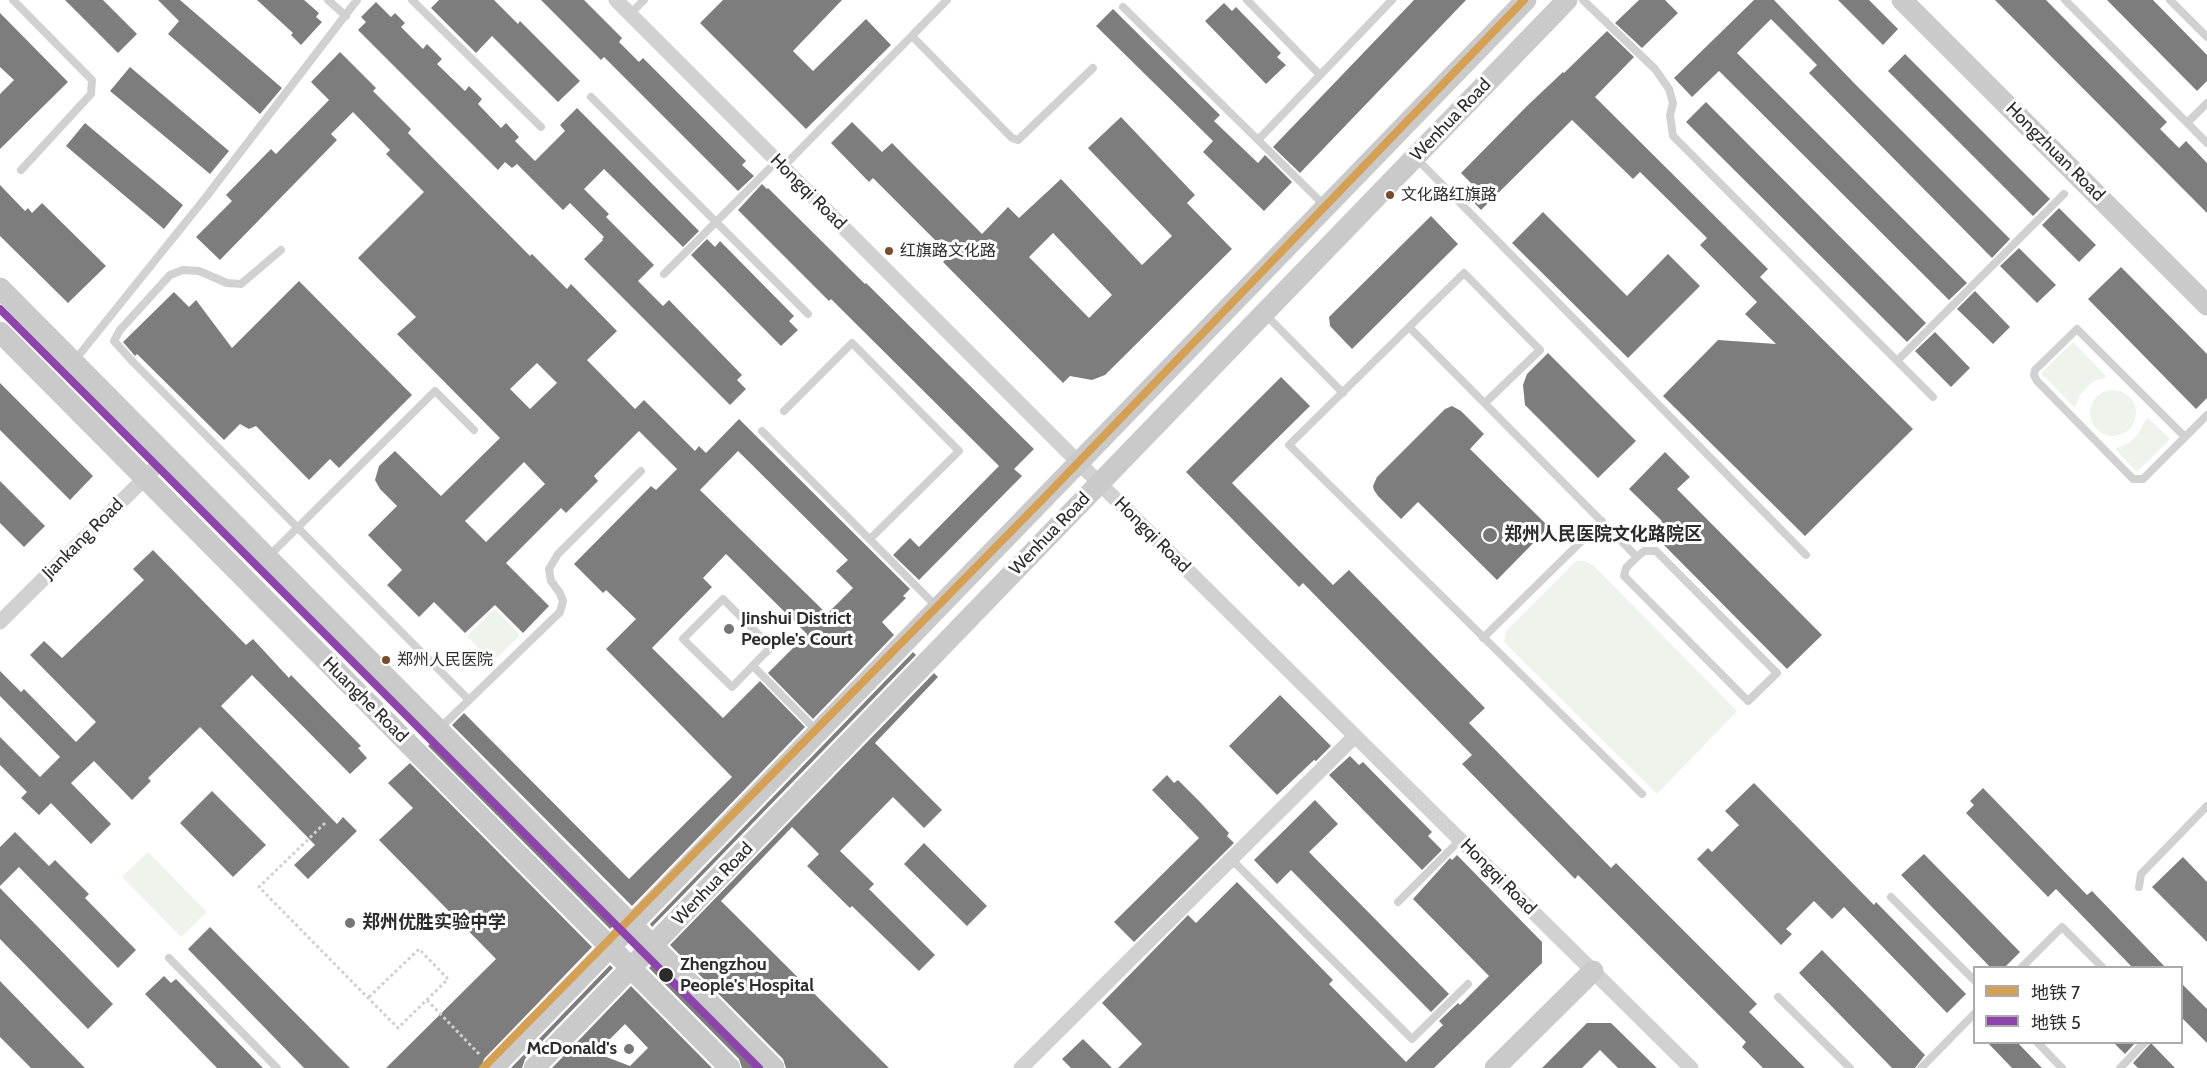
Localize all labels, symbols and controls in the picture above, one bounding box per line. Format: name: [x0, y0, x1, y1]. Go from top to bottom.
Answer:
street label: Wenhua Road: [1406, 74, 1496, 166]
street label: Hongzhuan Road: [2001, 98, 2109, 206]
street label: Hongqi Road: [766, 150, 850, 234]
place label: 文化路红旗路: [1401, 185, 1497, 205]
marker: 文化路红旗路: [1384, 189, 1396, 201]
place label: 红旗路文化路: [900, 241, 996, 261]
marker: 红旗路文化路: [883, 245, 895, 257]
street label: Wenhua Road: [1005, 488, 1095, 580]
street label: Hongqi Road: [1110, 493, 1194, 577]
street label: Jiankang Road: [38, 494, 128, 584]
place label: 郑州人民医院文化路院区: [1504, 524, 1702, 546]
marker: 郑州人民医院文化路院区: [1481, 526, 1499, 544]
place label: Jinshui District People's Court: [741, 608, 853, 650]
marker: Jinshui District People's Court: [722, 622, 736, 636]
place label: 郑州人民医院: [397, 650, 493, 670]
street label: Huanghe Road: [318, 653, 412, 747]
marker: 郑州人民医院: [380, 654, 392, 666]
street label: Hongqi Road: [1456, 835, 1540, 919]
street label: Wenhua Road: [668, 838, 758, 930]
place label: 郑州优胜实验中学: [362, 912, 506, 934]
marker: 郑州优胜实验中学: [343, 916, 357, 930]
place label: Zhengzhou People's Hospital: [680, 954, 814, 996]
marker: Zhengzhou People's Hospital: [657, 966, 675, 984]
legend: [1973, 966, 2183, 1044]
text: 地铁 7: [2031, 982, 2080, 1004]
text: 地铁 5: [2031, 1012, 2081, 1034]
place label: McDonald's: [527, 1038, 617, 1060]
marker: McDonald's: [622, 1042, 636, 1056]

